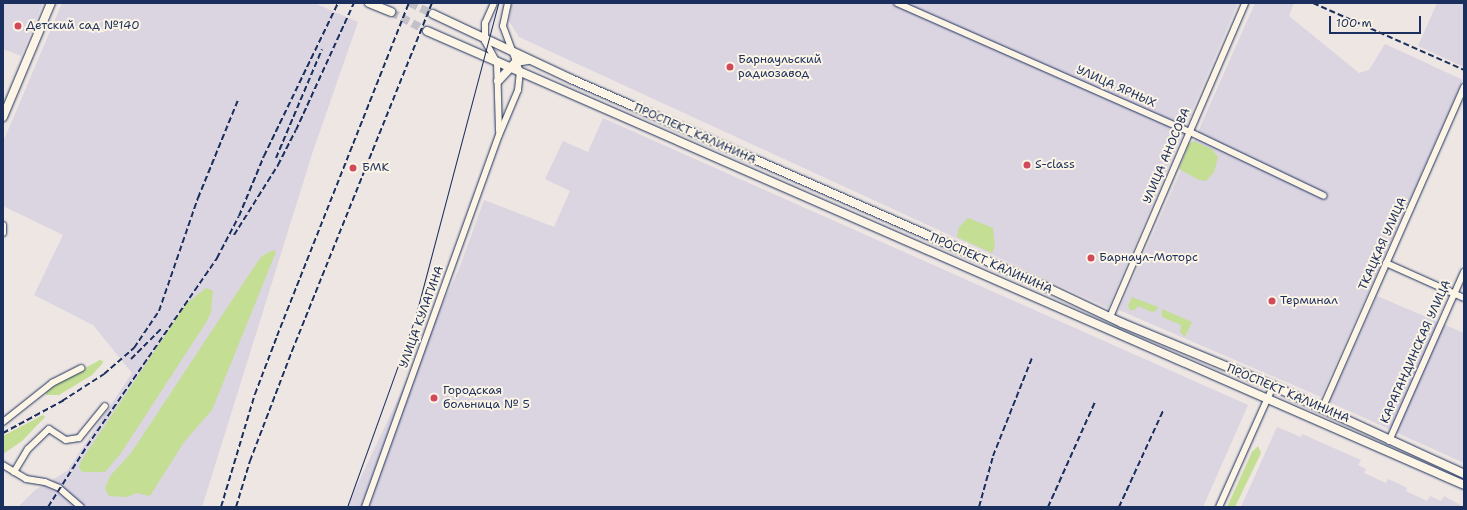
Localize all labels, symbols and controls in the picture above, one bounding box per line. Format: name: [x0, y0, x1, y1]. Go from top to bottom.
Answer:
scale bar: [1331, 8, 1423, 34]
text: 100 m: [1336, 15, 1372, 31]
place label: Детский сад №140: [26, 19, 140, 33]
marker: Детский сад №140: [13, 21, 23, 31]
place label: Барнаульский радиозавод: [738, 53, 822, 81]
marker: Барнаульский радиозавод: [725, 62, 735, 72]
street label: УЛИЦА ЯРНЫХ: [1074, 63, 1158, 111]
street label: ПРОСПЕКТ КАЛИНИНА: [632, 101, 758, 167]
street label: УЛИЦА АНОСОВА: [1140, 106, 1194, 206]
place label: S-class: [1035, 158, 1075, 172]
marker: S-class: [1022, 160, 1032, 170]
place label: БМК: [362, 161, 389, 175]
marker: БМК: [347, 162, 359, 174]
street label: ТКАЦКАЯ УЛИЦА: [1356, 195, 1410, 293]
street label: ПРОСПЕКТ КАЛИНИНА: [928, 231, 1054, 297]
place label: Барнаул-Моторс: [1099, 251, 1198, 265]
marker: Барнаул-Моторс: [1086, 253, 1096, 263]
street label: УЛИЦА КУЛАГИНА: [397, 264, 447, 370]
street label: КАРАГАНДИНСКАЯ УЛИЦА: [1378, 278, 1454, 426]
place label: Терминал: [1280, 294, 1338, 308]
marker: Терминал: [1267, 296, 1277, 306]
street label: ПРОСПЕКТ КАЛИНИНА: [1224, 362, 1352, 426]
place label: Городская больница № 5: [443, 384, 530, 412]
marker: Городская больница № 5: [428, 392, 440, 404]

